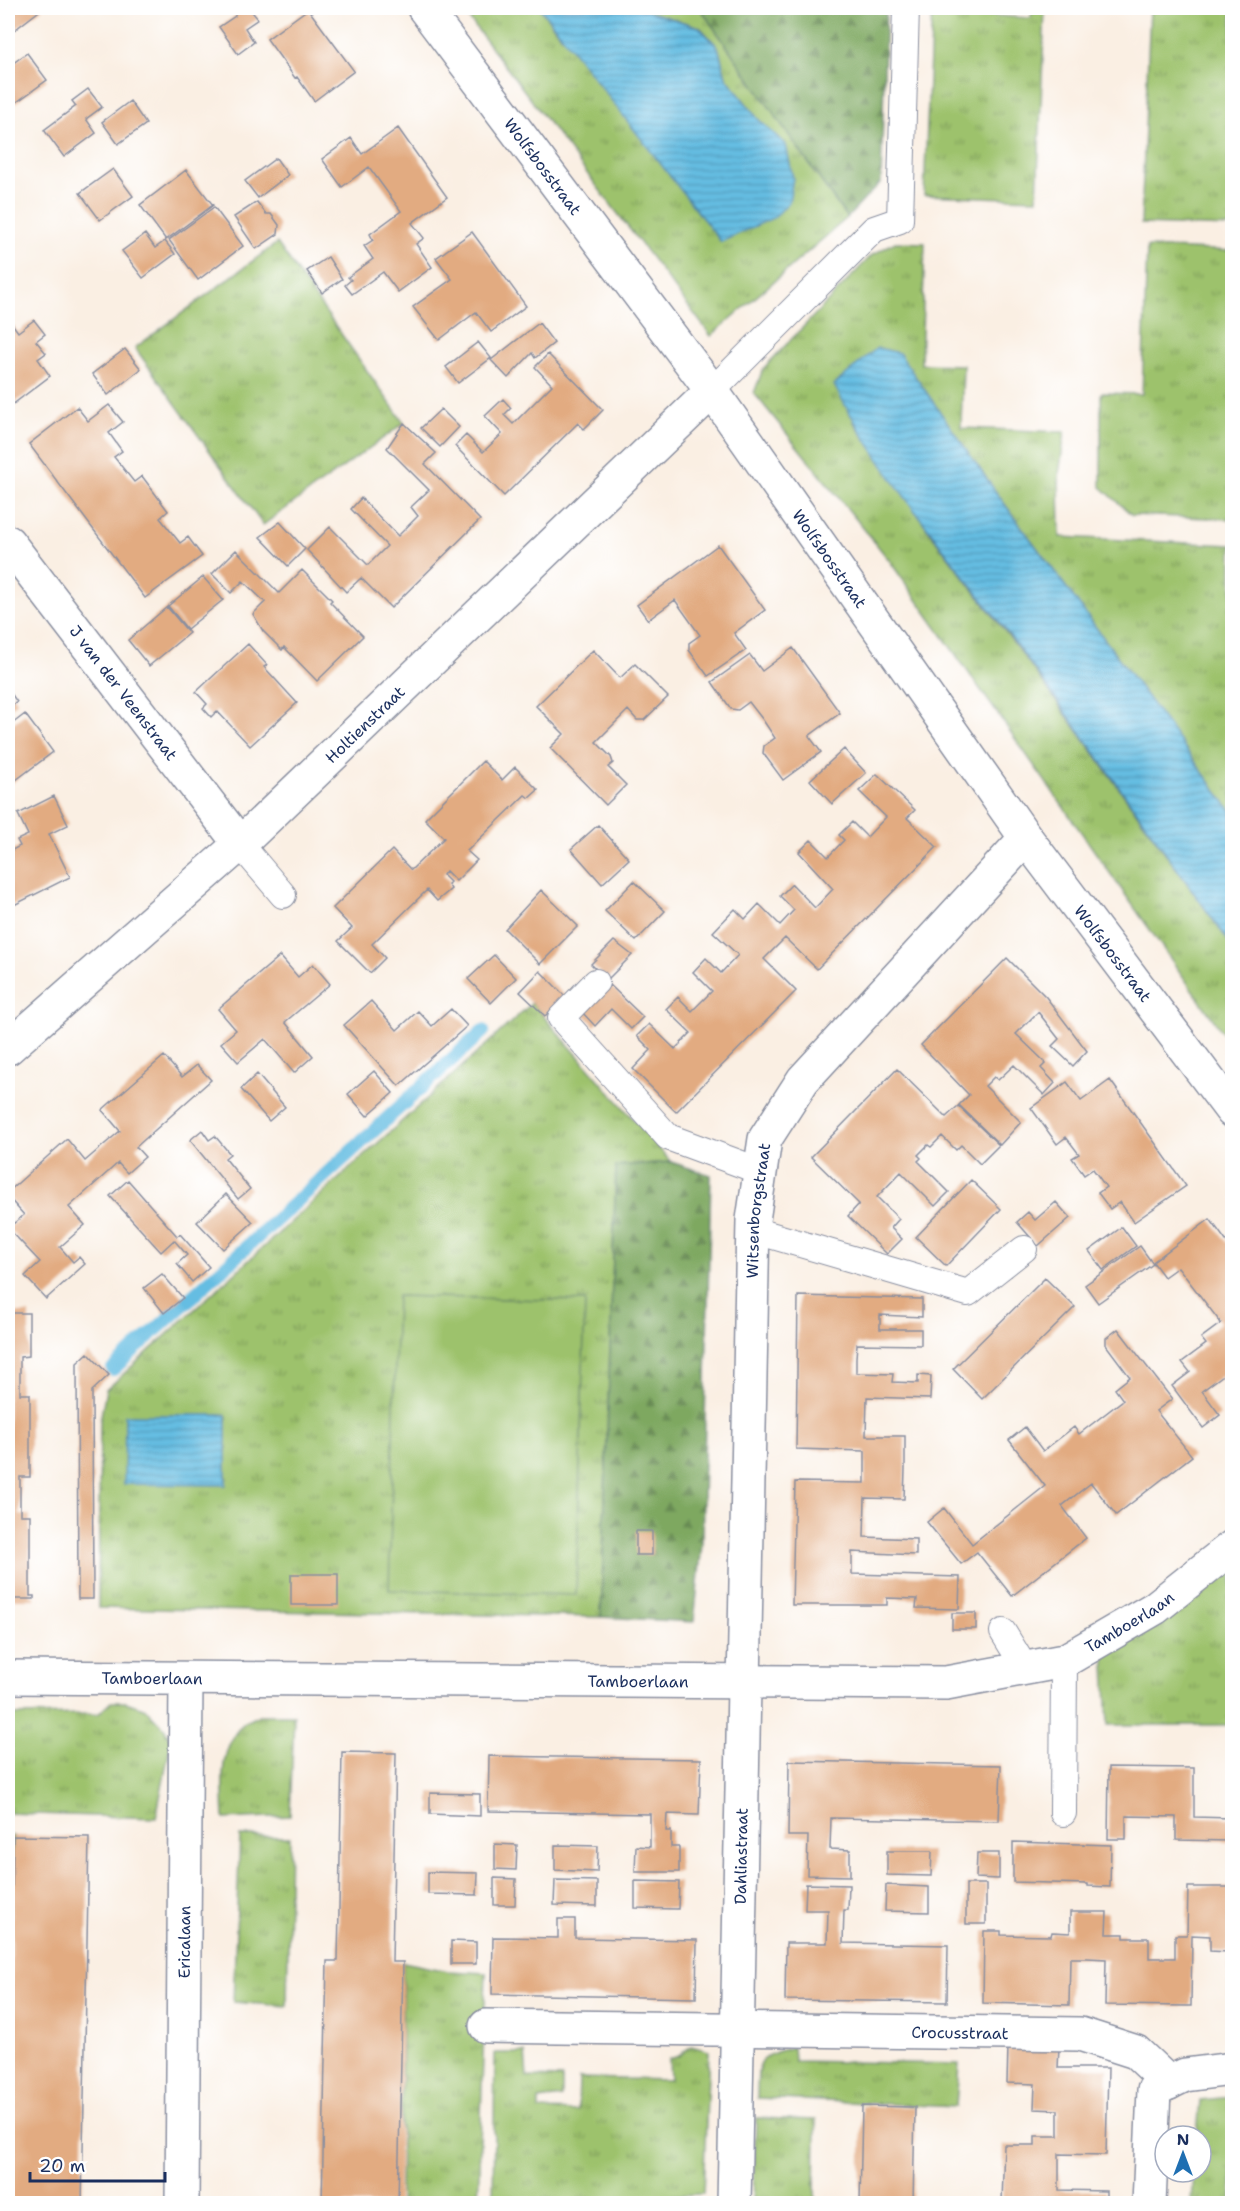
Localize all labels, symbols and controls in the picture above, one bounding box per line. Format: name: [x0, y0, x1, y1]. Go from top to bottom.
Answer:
street label: Wolfsbosstraat: [500, 113, 586, 219]
street label: Wolfsbosstraat: [788, 505, 872, 612]
street label: J van der Veenstraat: [65, 621, 182, 765]
street label: Holtienstraat: [320, 681, 409, 767]
street label: Wolfsbosstraat: [1070, 901, 1156, 1006]
street label: Witsenborgstraat: [741, 1141, 775, 1278]
street label: Tamboerlaan: [1081, 1586, 1178, 1657]
street label: Tamboerlaan: [101, 1667, 203, 1689]
street label: Tamboerlaan: [587, 1670, 689, 1692]
street label: Dahliastraat: [729, 1808, 752, 1905]
street label: Ericalaan: [173, 1905, 195, 1978]
street label: Crocusstraat: [911, 2021, 1009, 2044]
north arrow: [1153, 2124, 1213, 2184]
text: N: [1177, 2129, 1189, 2150]
scale bar: [30, 2145, 165, 2183]
text: 20 m: [39, 2154, 85, 2178]

